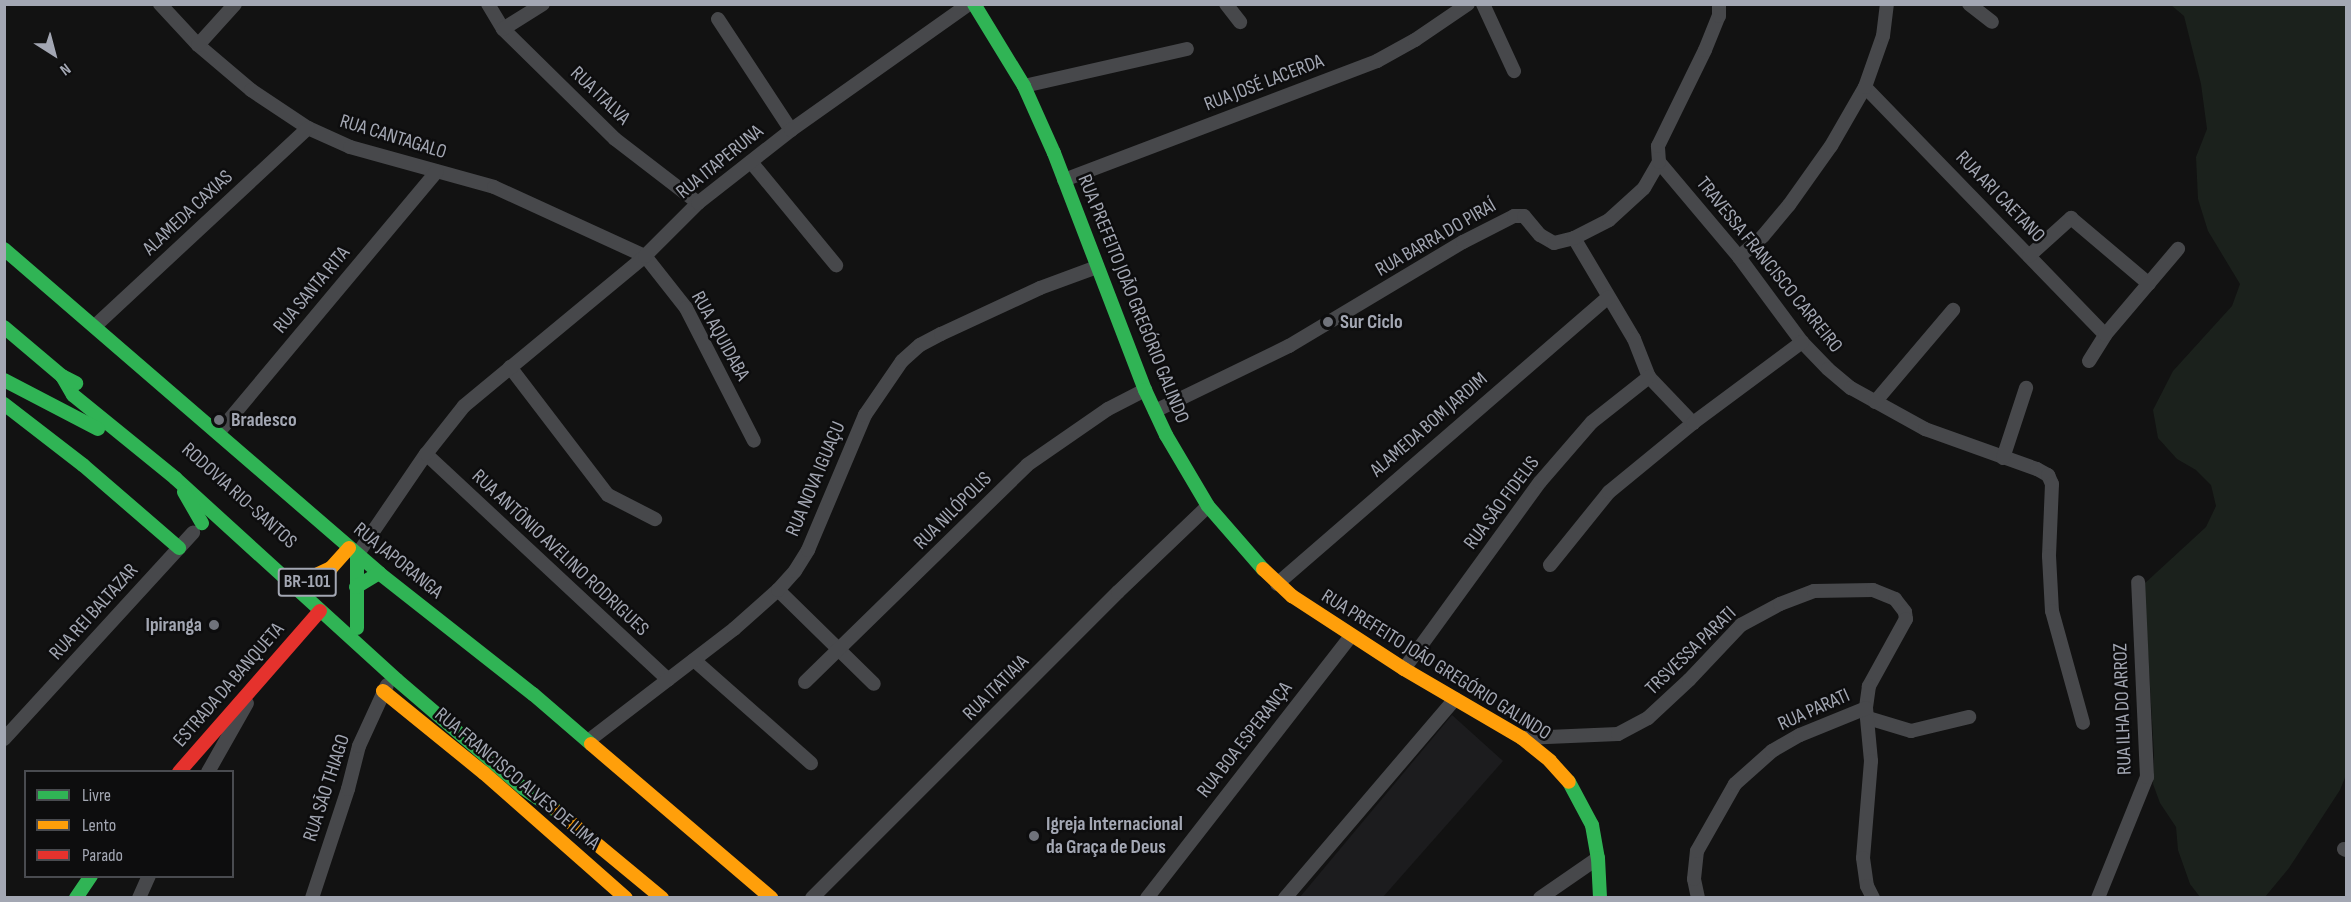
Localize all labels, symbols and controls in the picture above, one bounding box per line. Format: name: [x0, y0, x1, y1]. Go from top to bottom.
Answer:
north arrow: [24, 24, 84, 84]
street label: RUA JOSÉ LACERDA: [1201, 49, 1327, 117]
text: N: [56, 59, 74, 79]
street label: RUA ITALVA: [565, 62, 635, 130]
street label: RUA CANTAGALO: [337, 109, 449, 165]
street label: RUA ITAPERUNA: [672, 120, 768, 204]
street label: RUA ARI CAETANO: [1950, 146, 2050, 248]
street label: ALAMEDA CAXIAS: [138, 165, 238, 261]
street label: RUA PREFEITO JOÃO GREGÓRIO GALINDO: [1072, 171, 1194, 427]
street label: TRAVESSA FRANCISCO CARREIRO: [1691, 172, 1847, 358]
street label: RUA BARRA DO PIRAÍ: [1371, 194, 1501, 282]
street label: RUA SANTA RITA: [269, 242, 355, 338]
street label: RUA AQUIDABA: [686, 287, 754, 385]
place label: Sur Ciclo: [1340, 310, 1403, 334]
marker: Sur Ciclo: [1321, 315, 1335, 329]
street label: ALAMEDA BOM JARDIM: [1365, 368, 1493, 482]
place label: Bradesco: [231, 408, 297, 432]
marker: Bradesco: [212, 413, 226, 427]
street label: RUA NOVA IGUAÇU: [781, 418, 851, 540]
street label: RODOVIA RIO-SANTOS: [176, 438, 302, 554]
street label: RUA SÃO FIDELIS: [1459, 452, 1545, 554]
street label: RUA ANTÔNIO AVELINO RODRIGUES: [467, 465, 653, 641]
street label: RUA NILÓPOLIS: [909, 467, 997, 555]
street label: RUA JAPORANGA: [348, 518, 448, 604]
street label: RUA REI BALTAZAR: [45, 559, 143, 665]
road number: BR-101: [277, 567, 337, 597]
street label: RUA PREFEITO JOÃO GREGÓRIO GALINDO: [1317, 584, 1555, 746]
street label: TRSVESSA PARATI: [1640, 602, 1742, 700]
place label: Ipiranga: [145, 613, 202, 637]
street label: ESTRADA DA BANQUETA: [169, 618, 289, 752]
marker: Ipiranga: [207, 618, 221, 632]
street label: RUA ILHA DO ARROZ: [2109, 643, 2137, 775]
street label: RUA ITATIAIA: [958, 650, 1034, 726]
street label: RUA BOA ESPERANÇA: [1192, 677, 1298, 803]
street label: RUA PARATI: [1774, 684, 1854, 736]
street label: RUA FRANCISCO ALVES DE LIMA: [430, 703, 604, 855]
street label: RUA SÃO THIAGO: [298, 731, 356, 845]
legend: [24, 770, 234, 878]
text: Livre: [82, 785, 111, 806]
place label: Igreja Internacional da Graça de Deus: [1046, 813, 1183, 860]
text: Lento: [82, 815, 116, 836]
marker: Igreja Internacional da Graça de Deus: [1027, 829, 1041, 843]
text: Parado: [82, 845, 123, 866]

